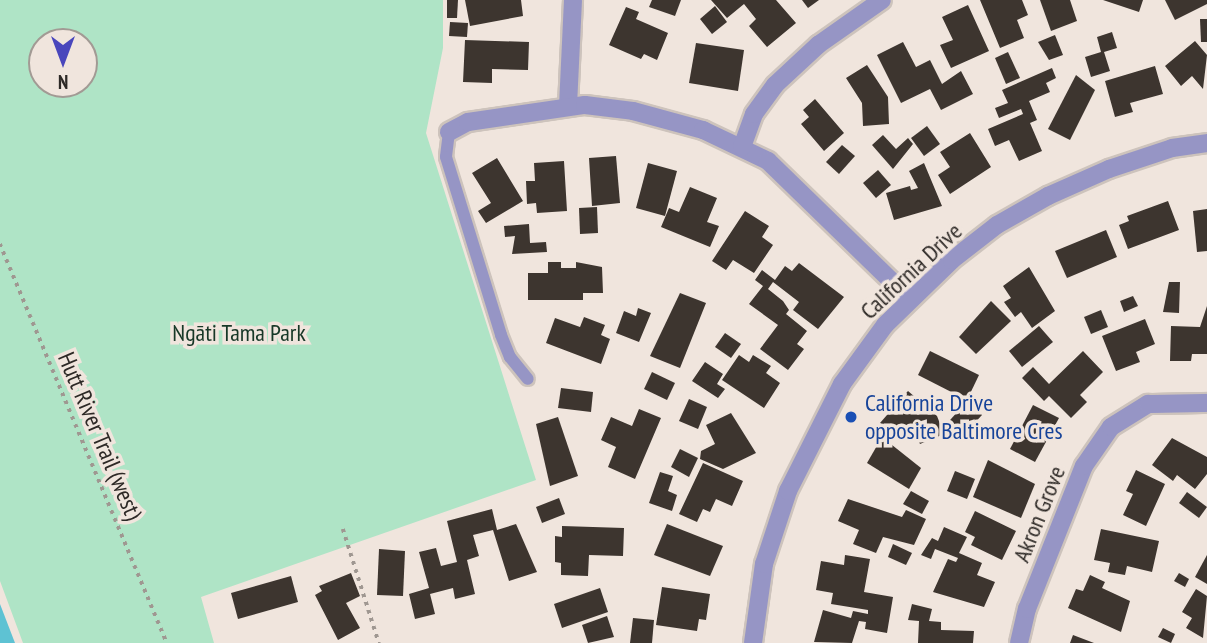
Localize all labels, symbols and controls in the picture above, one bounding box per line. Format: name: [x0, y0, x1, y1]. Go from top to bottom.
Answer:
north arrow: [28, 28, 98, 98]
text: N: [58, 70, 68, 94]
street label: California Drive: [854, 217, 968, 325]
park label: Ngāti Tama Park: [172, 319, 306, 347]
street label: Hutt River Trail (west): [52, 348, 148, 524]
place label: California Drive opposite Baltimore Cres: [865, 389, 1062, 445]
marker: California Drive opposite Baltimore Cres: [843, 409, 859, 425]
street label: Akron Grove: [1007, 462, 1071, 566]

